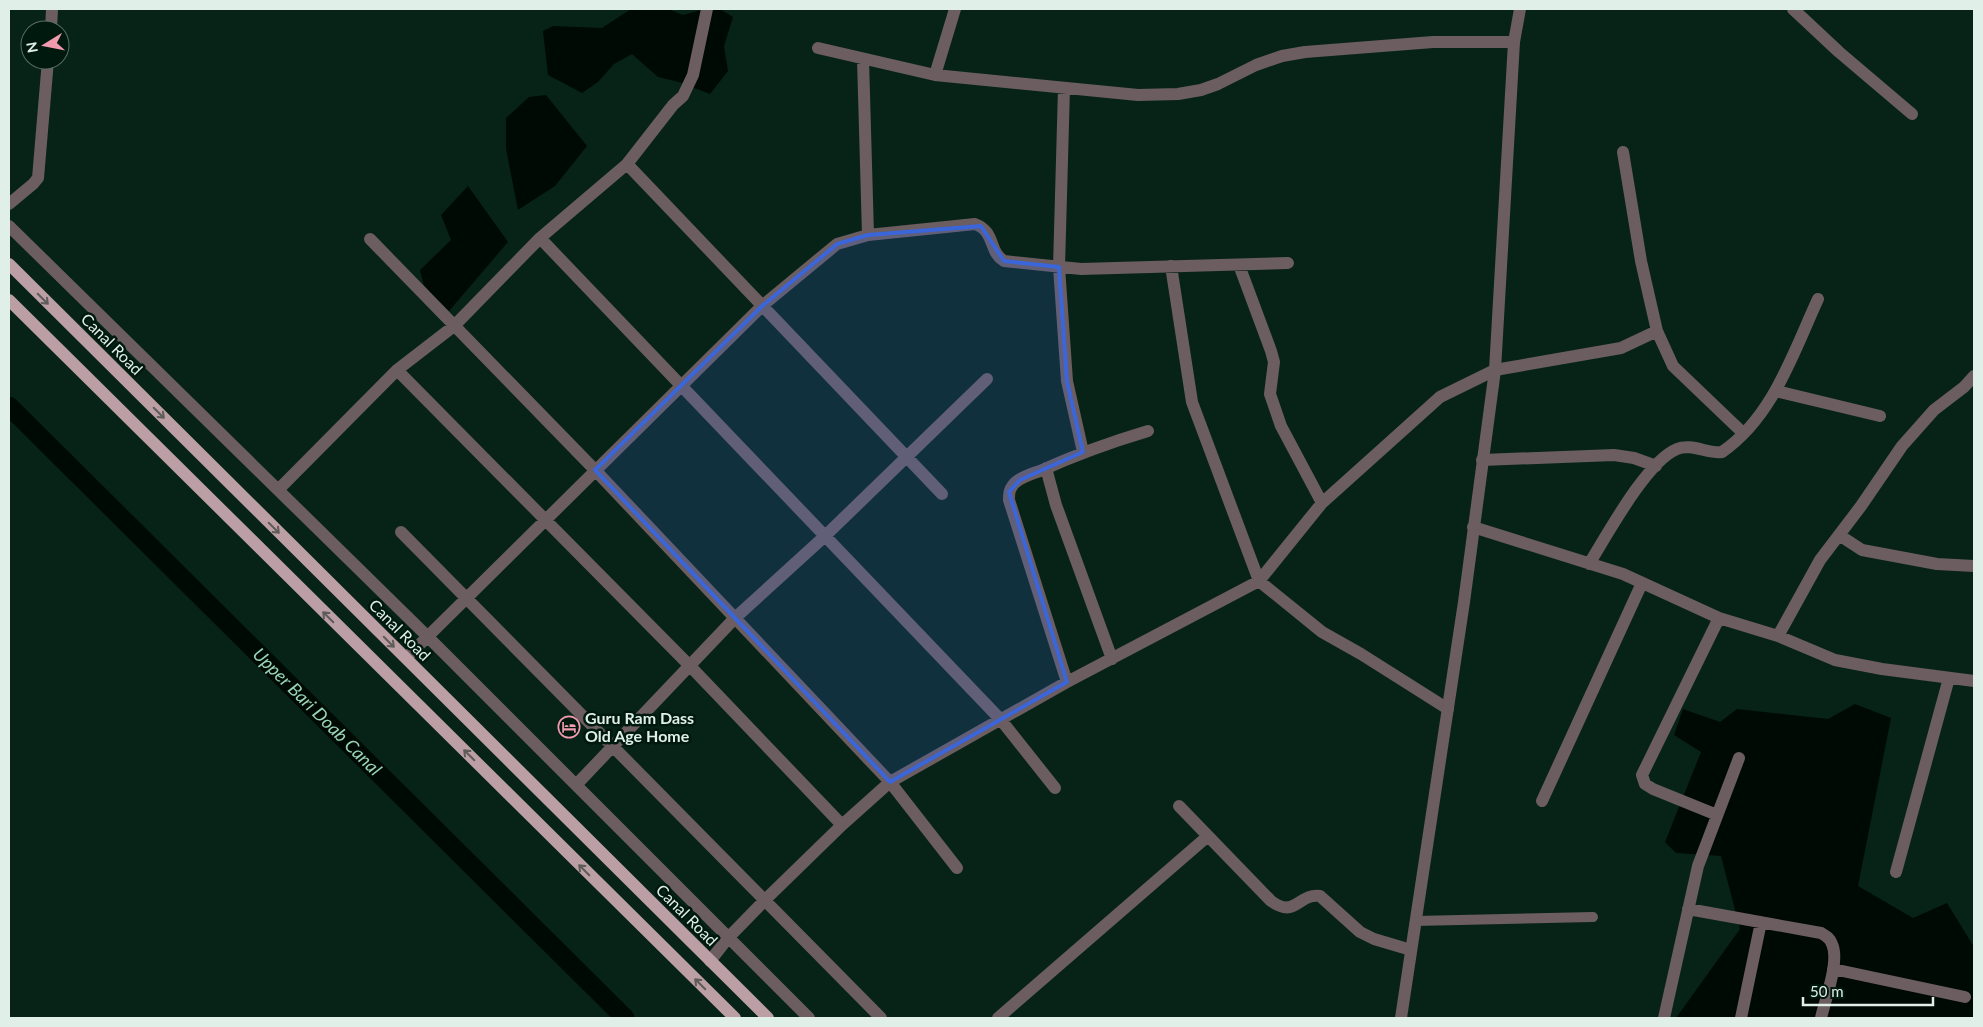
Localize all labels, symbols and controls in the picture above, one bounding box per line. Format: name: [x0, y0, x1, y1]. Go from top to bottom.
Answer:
north arrow: [20, 20, 70, 70]
text: N: [22, 41, 41, 54]
one-way arrow: [37, 292, 49, 304]
street label: Canal Road: [78, 309, 147, 378]
one-way arrow: [152, 407, 165, 419]
one-way arrow: [268, 521, 280, 534]
street label: Canal Road: [366, 595, 435, 664]
one-way arrow: [323, 611, 335, 623]
one-way arrow: [383, 636, 395, 648]
water label: Upper Bari Doab Canal: [249, 643, 386, 780]
place label: Guru Ram Dass Old Age Home: [585, 708, 694, 745]
hotel icon: Guru Ram Dass Old Age Home: [557, 715, 581, 739]
one-way arrow: [463, 749, 475, 762]
one-way arrow: [578, 864, 591, 876]
street label: Canal Road: [653, 880, 722, 949]
scale bar: [1803, 974, 1933, 1006]
one-way arrow: [694, 978, 706, 990]
text: 50 m: [1810, 982, 1844, 1000]

